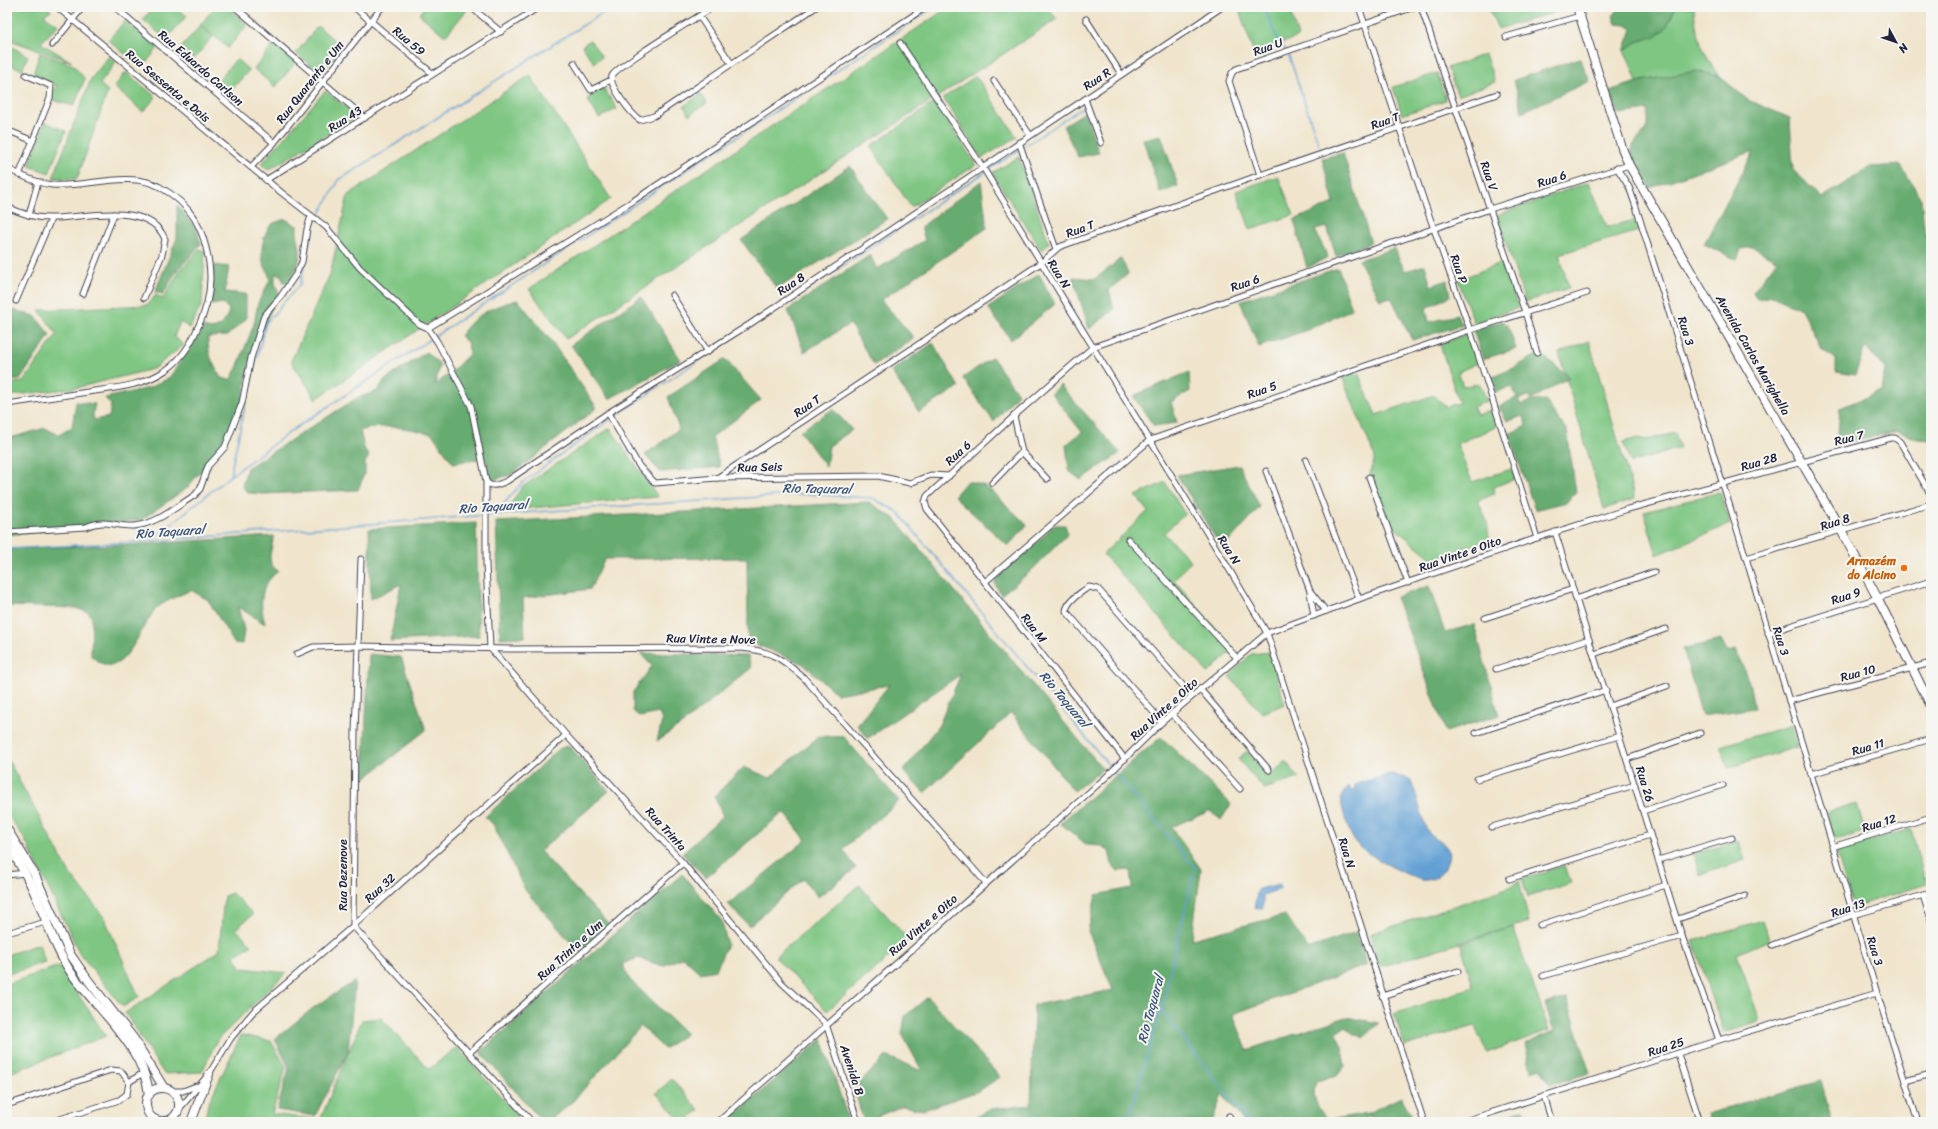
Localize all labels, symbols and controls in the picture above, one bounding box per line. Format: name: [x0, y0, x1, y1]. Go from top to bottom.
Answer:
street label: Rua 59: [388, 21, 430, 61]
north arrow: [1876, 22, 1916, 62]
street label: Rua Eduardo Carlson: [153, 24, 249, 112]
street label: Rua U: [1250, 31, 1287, 63]
street label: Rua Quarenta e Um: [270, 35, 350, 129]
text: N: [1893, 38, 1914, 57]
street label: Rua Sessenta e Dois: [121, 44, 216, 129]
street label: Rua R: [1078, 61, 1116, 97]
street label: Rua 43: [324, 100, 367, 138]
street label: Rua T: [1368, 106, 1403, 136]
street label: Rua V: [1474, 158, 1505, 195]
street label: Rua 6: [1534, 164, 1570, 194]
street label: Rua T: [1063, 213, 1098, 244]
street label: Rua P: [1444, 251, 1474, 287]
street label: Rua N: [1041, 255, 1077, 294]
street label: Rua 8: [772, 266, 810, 302]
street label: Rua 6: [1227, 268, 1263, 298]
street label: Avenida Carlos Marighella: [1709, 290, 1797, 420]
street label: Rua 3: [1671, 314, 1701, 349]
street label: Rua 5: [1244, 375, 1280, 405]
street label: Rua T: [789, 388, 826, 423]
street label: Rua 7: [1832, 423, 1867, 452]
street label: Rua 6: [940, 435, 977, 471]
street label: Rua 28: [1738, 446, 1780, 478]
street label: Rua Seis: [737, 456, 783, 478]
water label: Rio Taquaral: [782, 476, 855, 501]
water label: Rio Taquaral: [458, 492, 532, 520]
street label: Rua 8: [1817, 507, 1853, 537]
water label: Rio Taquaral: [135, 517, 209, 545]
street label: Rua Vinte e Oito: [1416, 530, 1504, 578]
street label: Rua N: [1211, 531, 1247, 570]
place label: Armazém do Alcino: [1846, 550, 1897, 586]
marker: Armazém do Alcino: [1899, 563, 1909, 573]
street label: Rua 9: [1828, 581, 1864, 611]
street label: Rua M: [1015, 608, 1053, 648]
street label: Rua 3: [1766, 624, 1796, 659]
street label: Rua Vinte e Nove: [666, 627, 756, 651]
street label: Rua 10: [1838, 658, 1878, 688]
water label: Rio Taquaral: [1034, 665, 1098, 736]
street label: Rua Vinte e Oito: [1125, 672, 1203, 746]
street label: Rua 11: [1849, 732, 1887, 762]
street label: Rua 26: [1629, 763, 1661, 805]
street label: Rua Trinta: [640, 802, 692, 856]
street label: Rua 12: [1859, 807, 1899, 839]
street label: Rua N: [1332, 835, 1362, 872]
street label: Rua Dezenove: [332, 839, 354, 911]
street label: Rua 32: [359, 868, 401, 908]
street label: Rua Vinte e Oito: [883, 888, 963, 962]
street label: Rua 13: [1828, 892, 1868, 924]
street label: Rua Trinta e Um: [532, 914, 608, 986]
street label: Rua 3: [1860, 934, 1890, 969]
water label: Rio Taquaral: [1130, 970, 1171, 1045]
street label: Rua 25: [1645, 1031, 1687, 1063]
street label: Avenida B: [833, 1041, 871, 1099]

